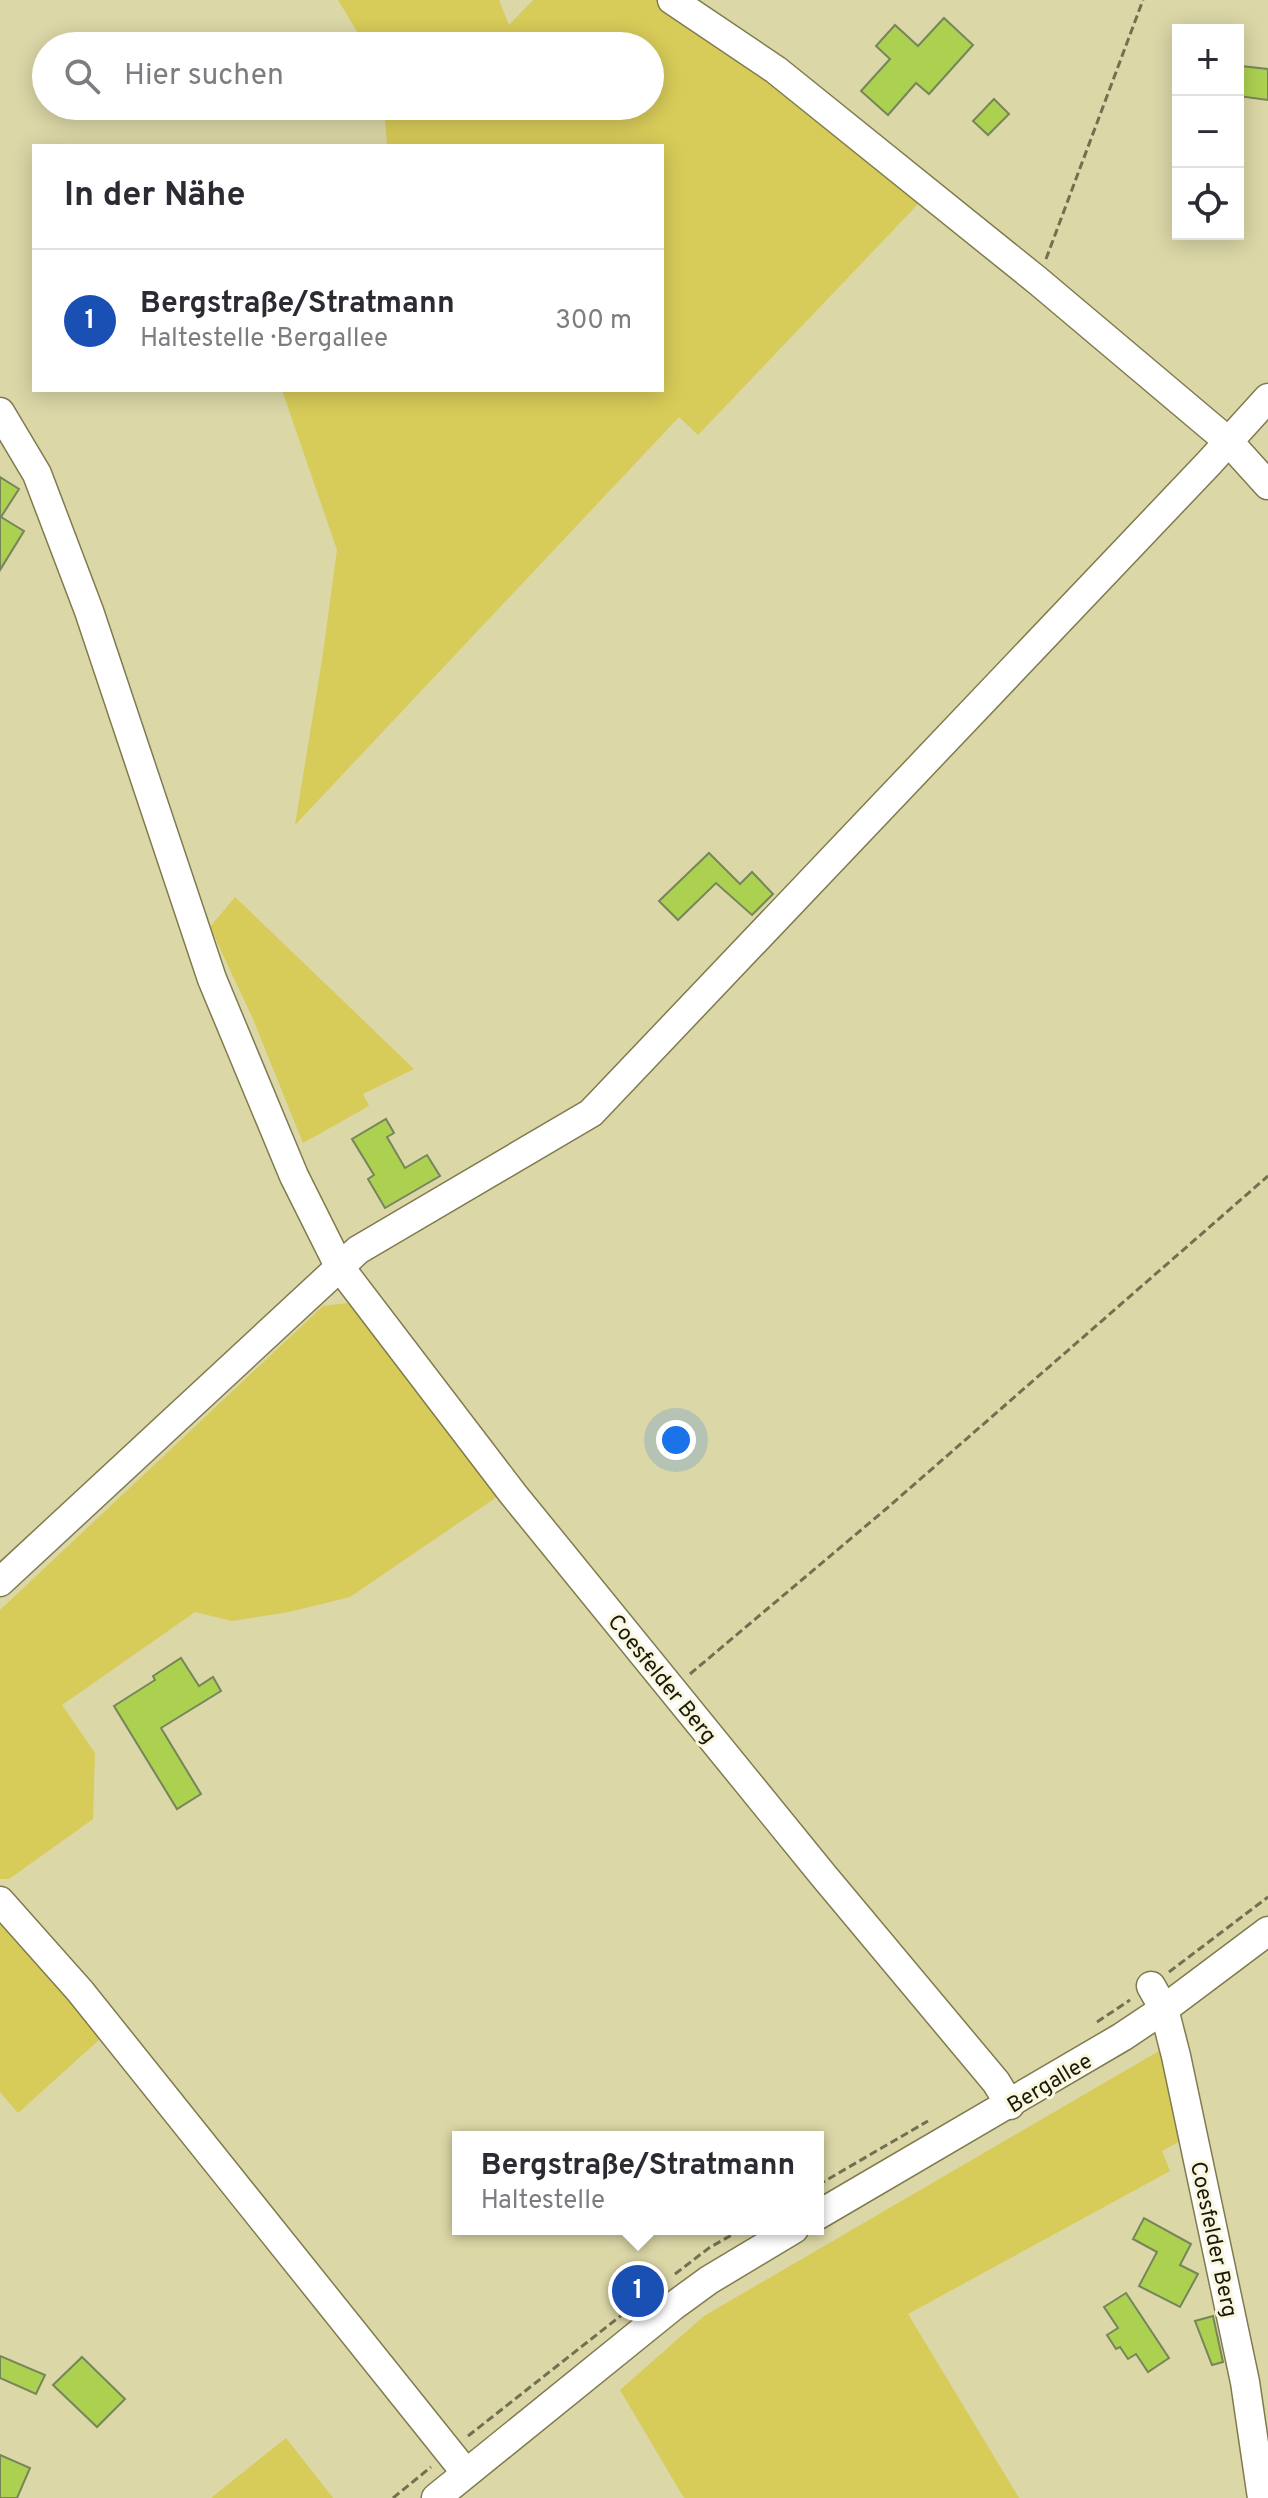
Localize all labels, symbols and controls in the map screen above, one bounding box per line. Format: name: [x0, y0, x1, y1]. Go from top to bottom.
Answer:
map controls: [1172, 24, 1244, 240]
button: +: [1172, 24, 1244, 96]
search box: [32, 32, 664, 120]
icon: search: [60, 54, 104, 98]
text: Hier suchen: [124, 58, 284, 95]
button: −: [1172, 96, 1244, 168]
button: locate: [1172, 168, 1244, 240]
text: In der Nähe: [64, 175, 246, 218]
text: Bergstraße/Stratmann: [140, 286, 455, 323]
text: 1: [85, 305, 95, 338]
text: 300 m: [555, 305, 632, 338]
text: Haltestelle · Bergallee: [140, 323, 388, 356]
your location: [656, 1420, 696, 1460]
street label: Coesfelder Berg: [601, 1610, 721, 1750]
street label: Bergallee: [1003, 2048, 1098, 2120]
popup: [452, 2131, 824, 2235]
text: Bergstraße/Stratmann: [481, 2148, 795, 2185]
street label: Coesfelder Berg: [1183, 2159, 1242, 2320]
text: Haltestelle: [481, 2185, 605, 2218]
pin: 1: [612, 2261, 664, 2321]

